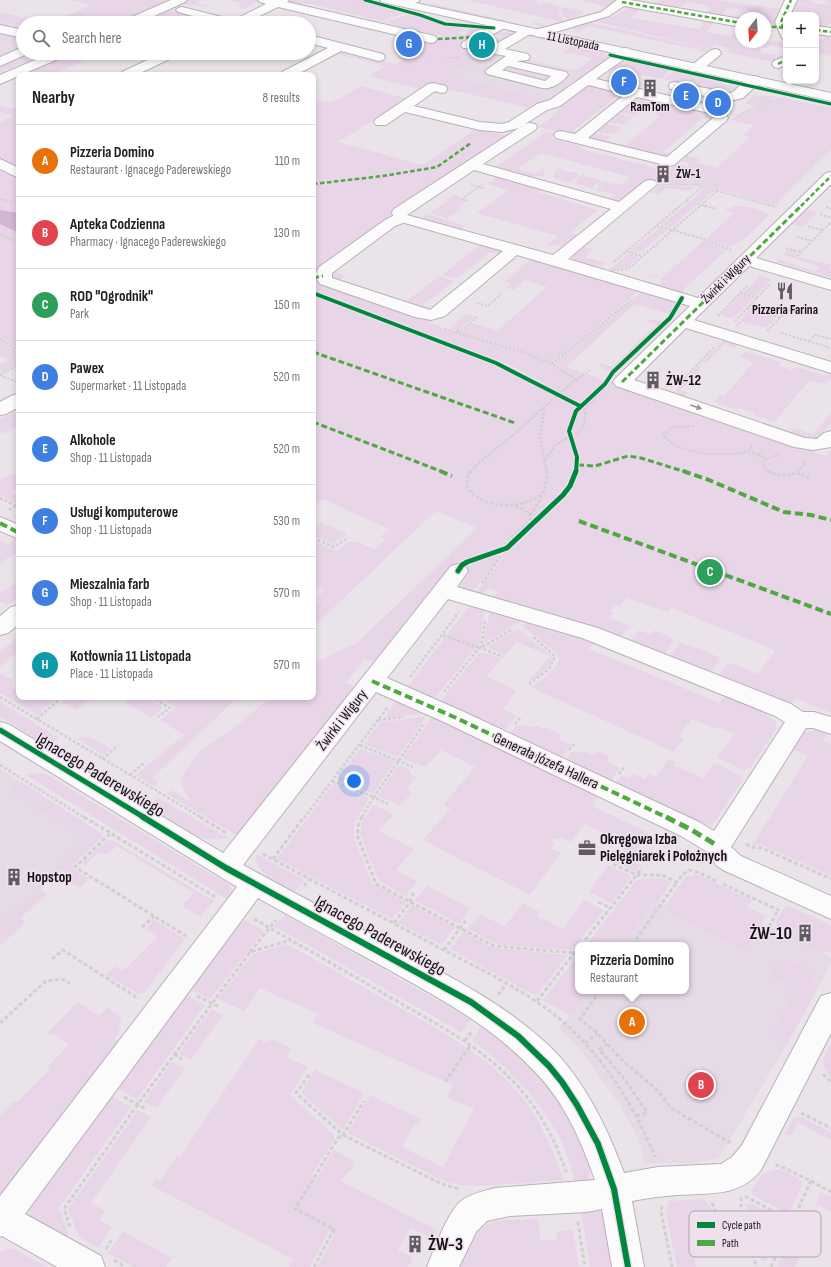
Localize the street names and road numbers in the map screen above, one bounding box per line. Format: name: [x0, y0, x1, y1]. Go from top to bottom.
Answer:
street label: 11 Listopada: [545, 28, 601, 54]
street label: Żwirki i Wigury: [697, 250, 754, 307]
street label: Żwirki i Wigury: [312, 685, 372, 754]
street label: Ignacego Paderewskiego: [32, 728, 168, 822]
street label: Generała Józefa Hallera: [490, 728, 602, 794]
street label: Ignacego Paderewskiego: [311, 891, 449, 981]

